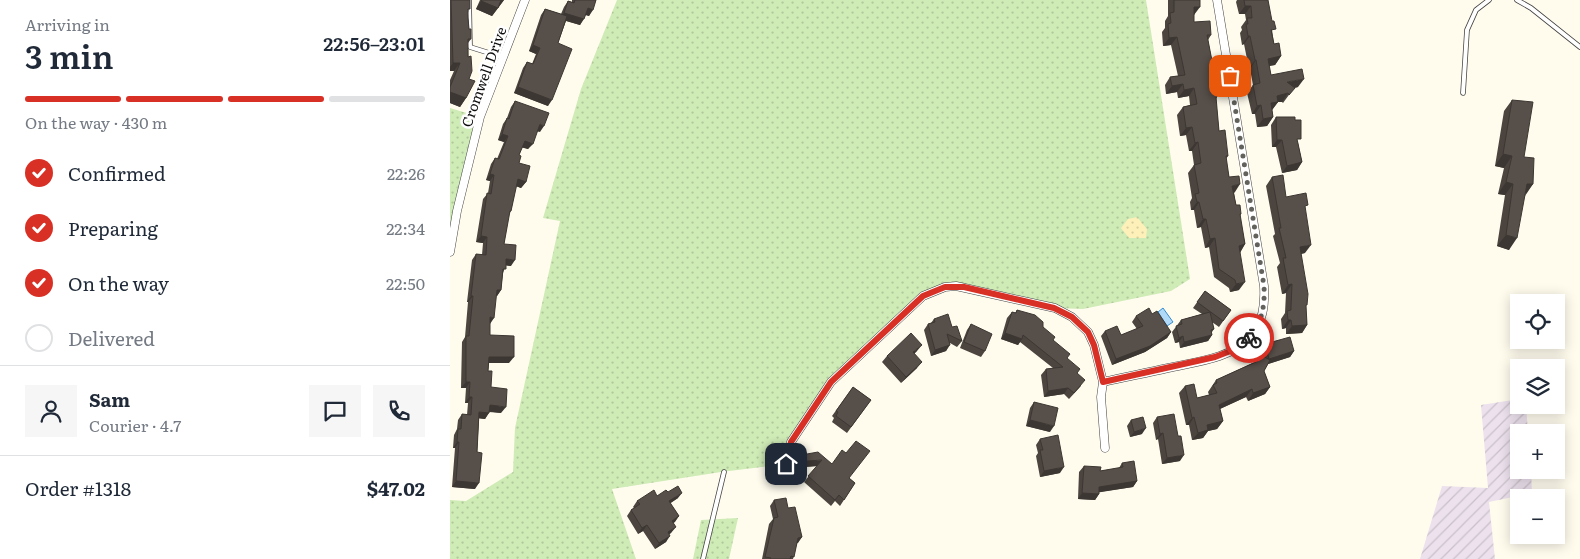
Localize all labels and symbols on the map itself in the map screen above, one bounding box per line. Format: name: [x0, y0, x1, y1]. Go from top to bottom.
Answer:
street label: Cromwell Drive: [456, 24, 510, 130]
pin: [1209, 55, 1251, 97]
courier: [1224, 313, 1274, 363]
pin: [765, 443, 807, 485]

